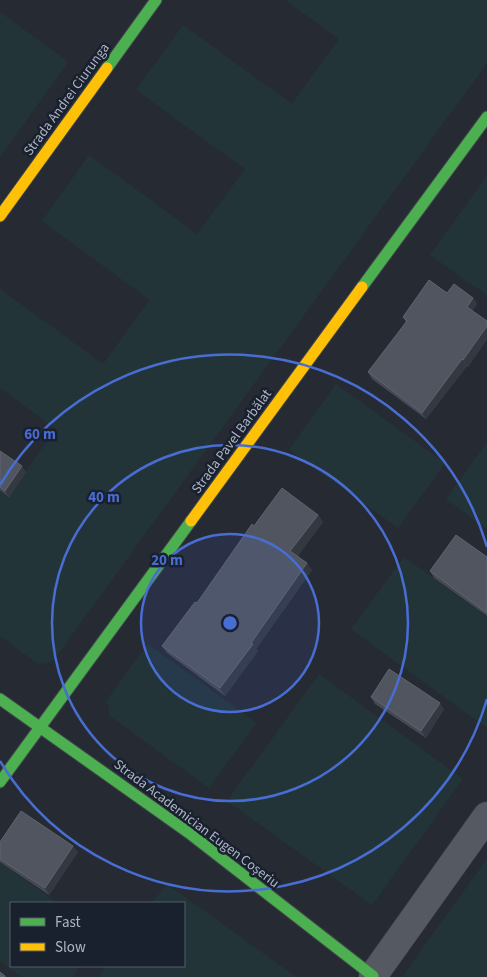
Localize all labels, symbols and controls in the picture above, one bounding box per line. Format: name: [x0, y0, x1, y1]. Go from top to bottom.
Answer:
street label: Strada Andrei Ciurunga: [19, 39, 115, 160]
street label: Strada Pavel Barbălat: [187, 385, 277, 498]
text: 60 m: [24, 424, 56, 445]
text: 40 m: [88, 487, 120, 508]
text: 20 m: [151, 550, 183, 571]
centre of rings: [221, 614, 239, 632]
street label: Strada Academician Eugen Coșeriu: [109, 755, 283, 893]
legend: [10, 902, 185, 967]
text: Fast: [55, 912, 81, 933]
text: Slow: [55, 937, 86, 958]

